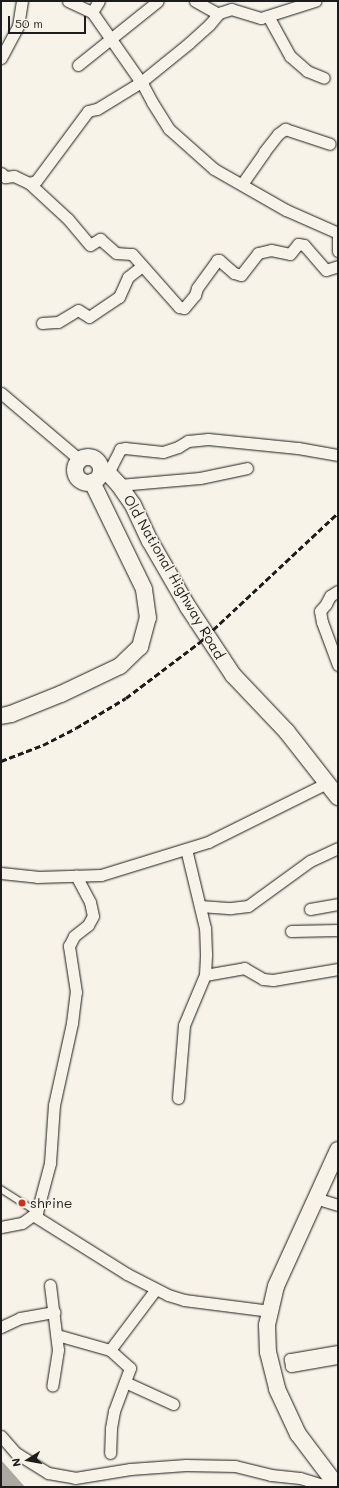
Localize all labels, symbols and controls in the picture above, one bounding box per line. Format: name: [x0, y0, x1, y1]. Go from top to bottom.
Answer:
scale bar: [10, 8, 88, 34]
text: 50 m: [15, 15, 43, 31]
street label: Old National Highway Road: [120, 492, 228, 662]
place label: shrine: [30, 1195, 72, 1211]
marker: shrine: [17, 1198, 27, 1208]
north arrow: [8, 1440, 48, 1480]
text: N: [8, 1457, 24, 1468]

